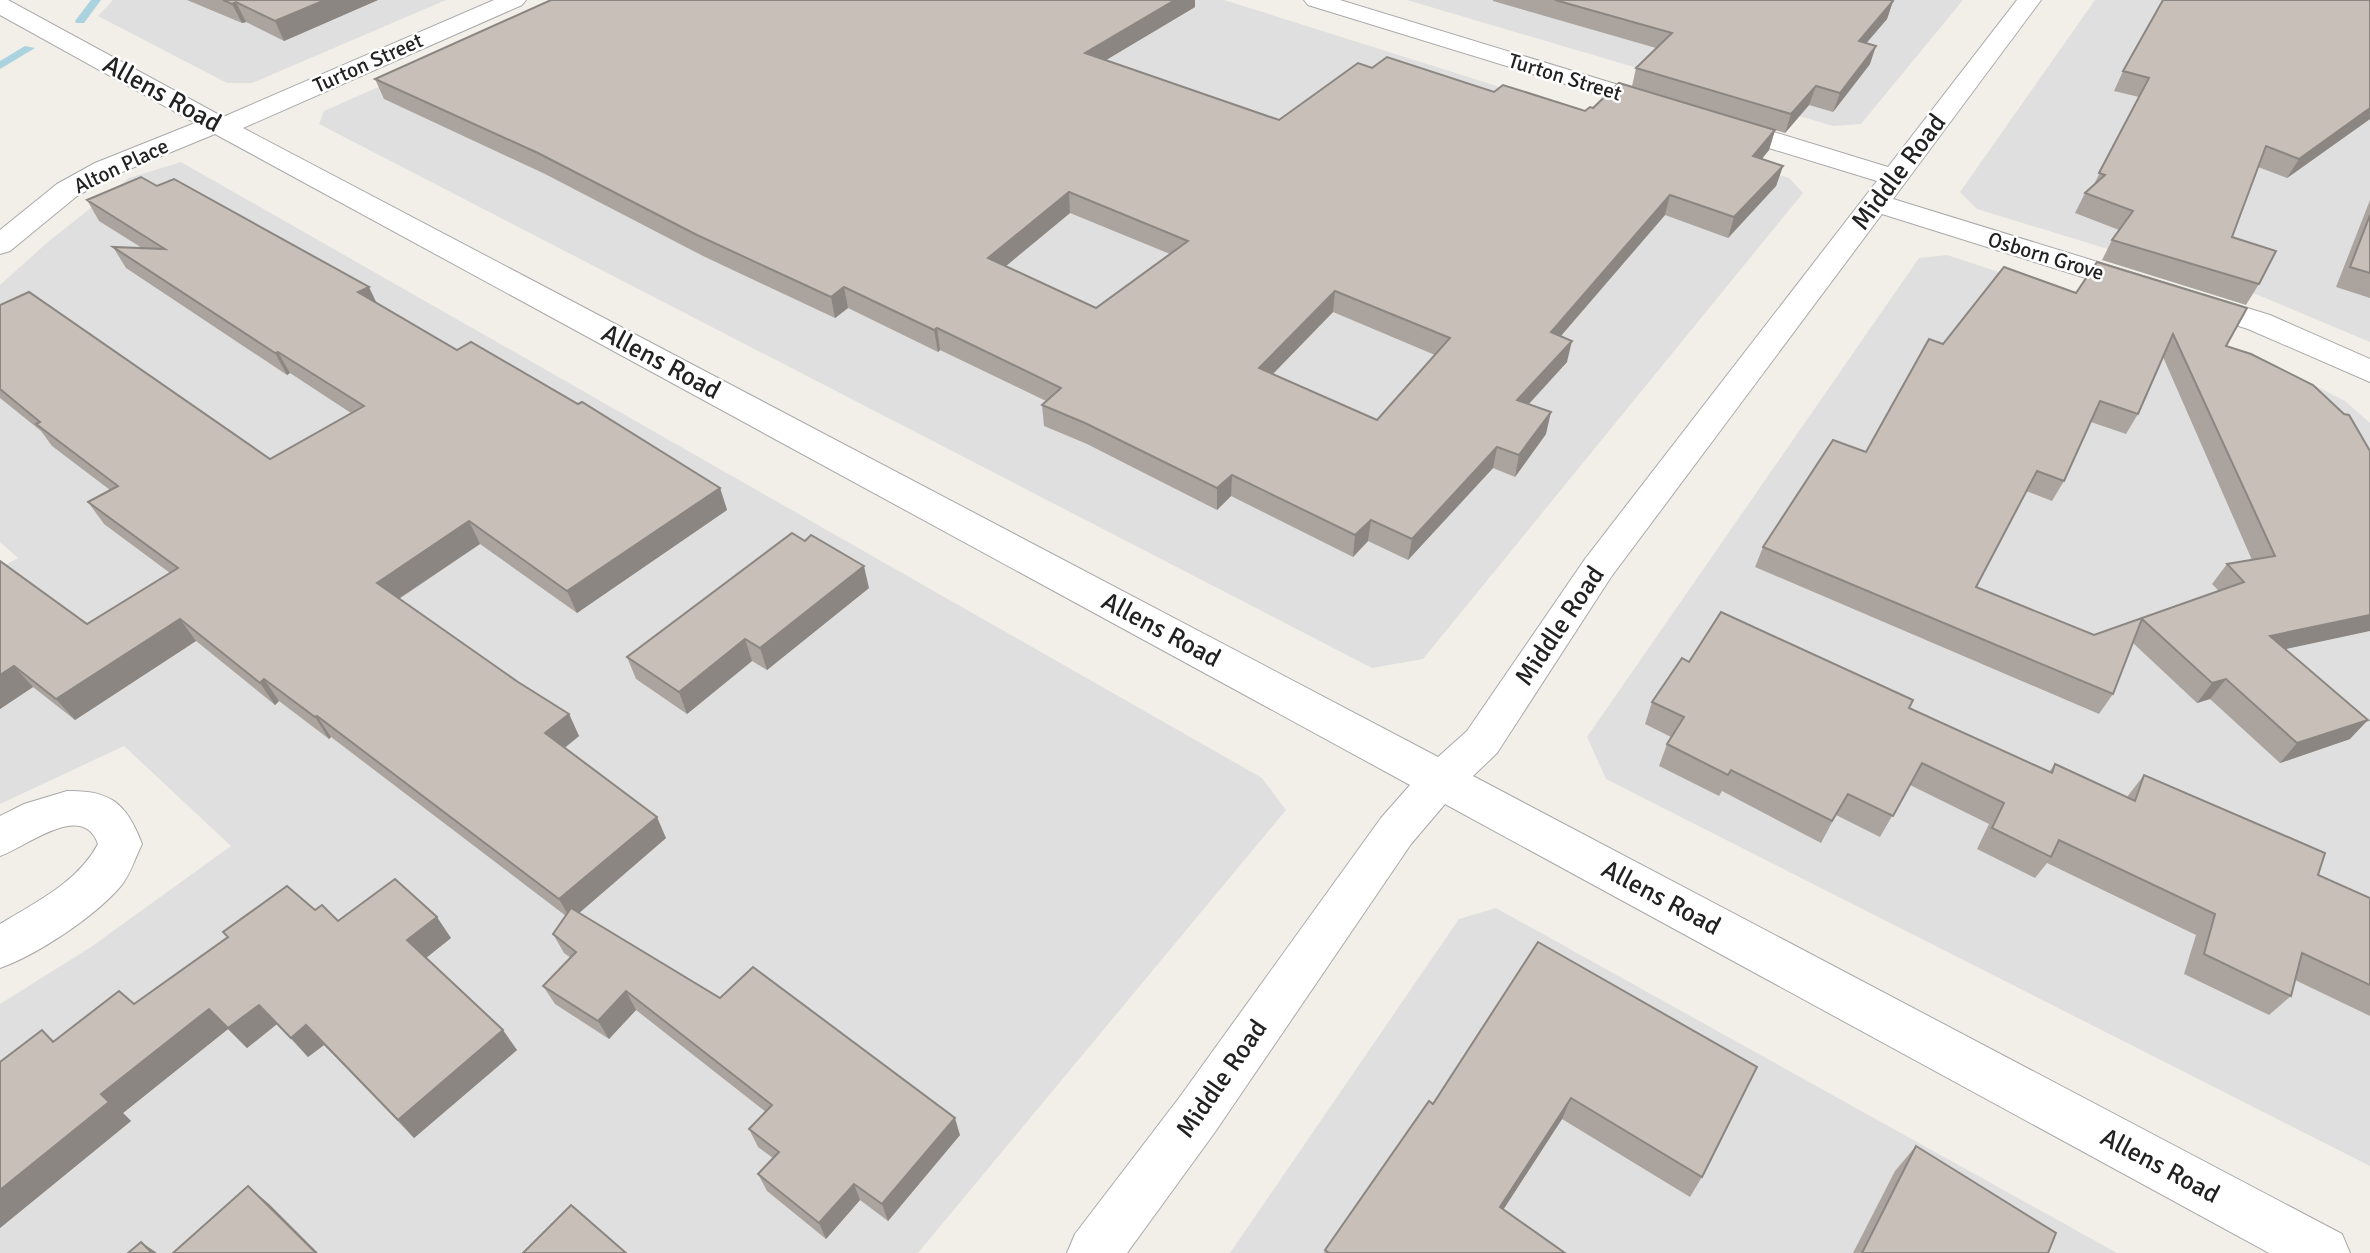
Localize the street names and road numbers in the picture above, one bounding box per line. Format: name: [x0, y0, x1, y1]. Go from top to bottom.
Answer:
street label: Turton Street: [309, 27, 427, 99]
street label: Turton Street: [1505, 47, 1625, 107]
street label: Allens Road: [97, 48, 227, 140]
street label: Middle Road: [1845, 108, 1953, 236]
street label: Alton Place: [69, 133, 173, 199]
street label: Osborn Grove: [1985, 226, 2107, 286]
street label: Allens Road: [596, 317, 726, 407]
street label: Middle Road: [1508, 560, 1612, 692]
street label: Allens Road: [1096, 585, 1226, 675]
street label: Allens Road: [1596, 853, 1726, 943]
street label: Middle Road: [1170, 1014, 1274, 1144]
street label: Allens Road: [2095, 1121, 2225, 1211]

